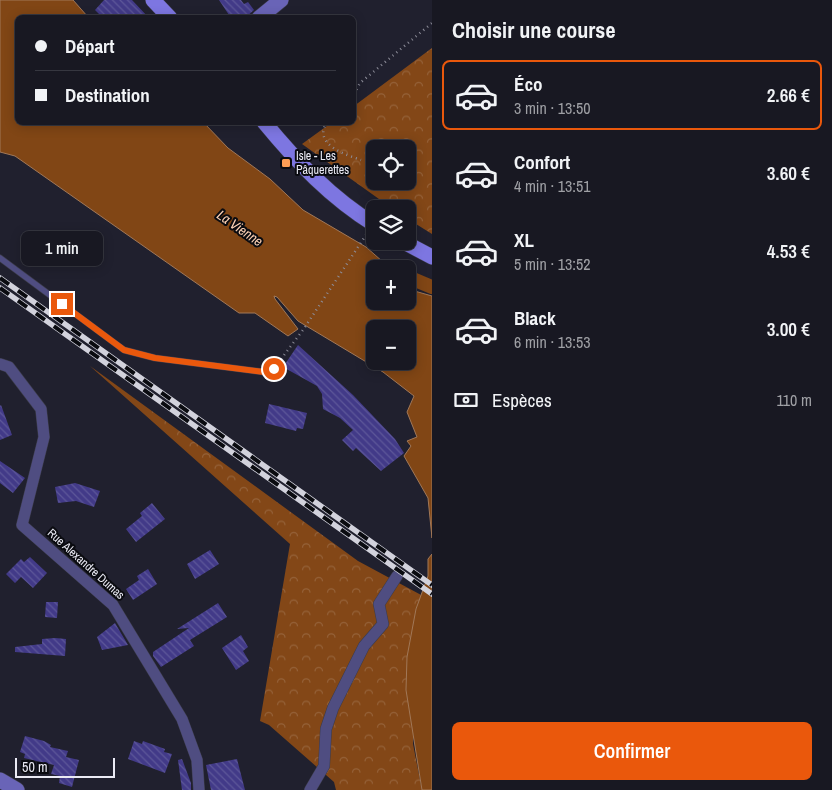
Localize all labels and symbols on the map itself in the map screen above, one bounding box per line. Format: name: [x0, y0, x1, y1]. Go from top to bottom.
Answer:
place label: Isle - Les Pâquerettes: [296, 148, 349, 178]
marker: Isle - Les Pâquerettes: [280, 157, 292, 169]
water label: La Vienne: [213, 206, 267, 250]
callout: 1 min: [21, 232, 103, 266]
route end: [51, 293, 73, 315]
route start: [263, 358, 285, 380]
street label: Rue Alexandre Dumas: [44, 525, 128, 603]
scale bar: [15, 755, 115, 778]

